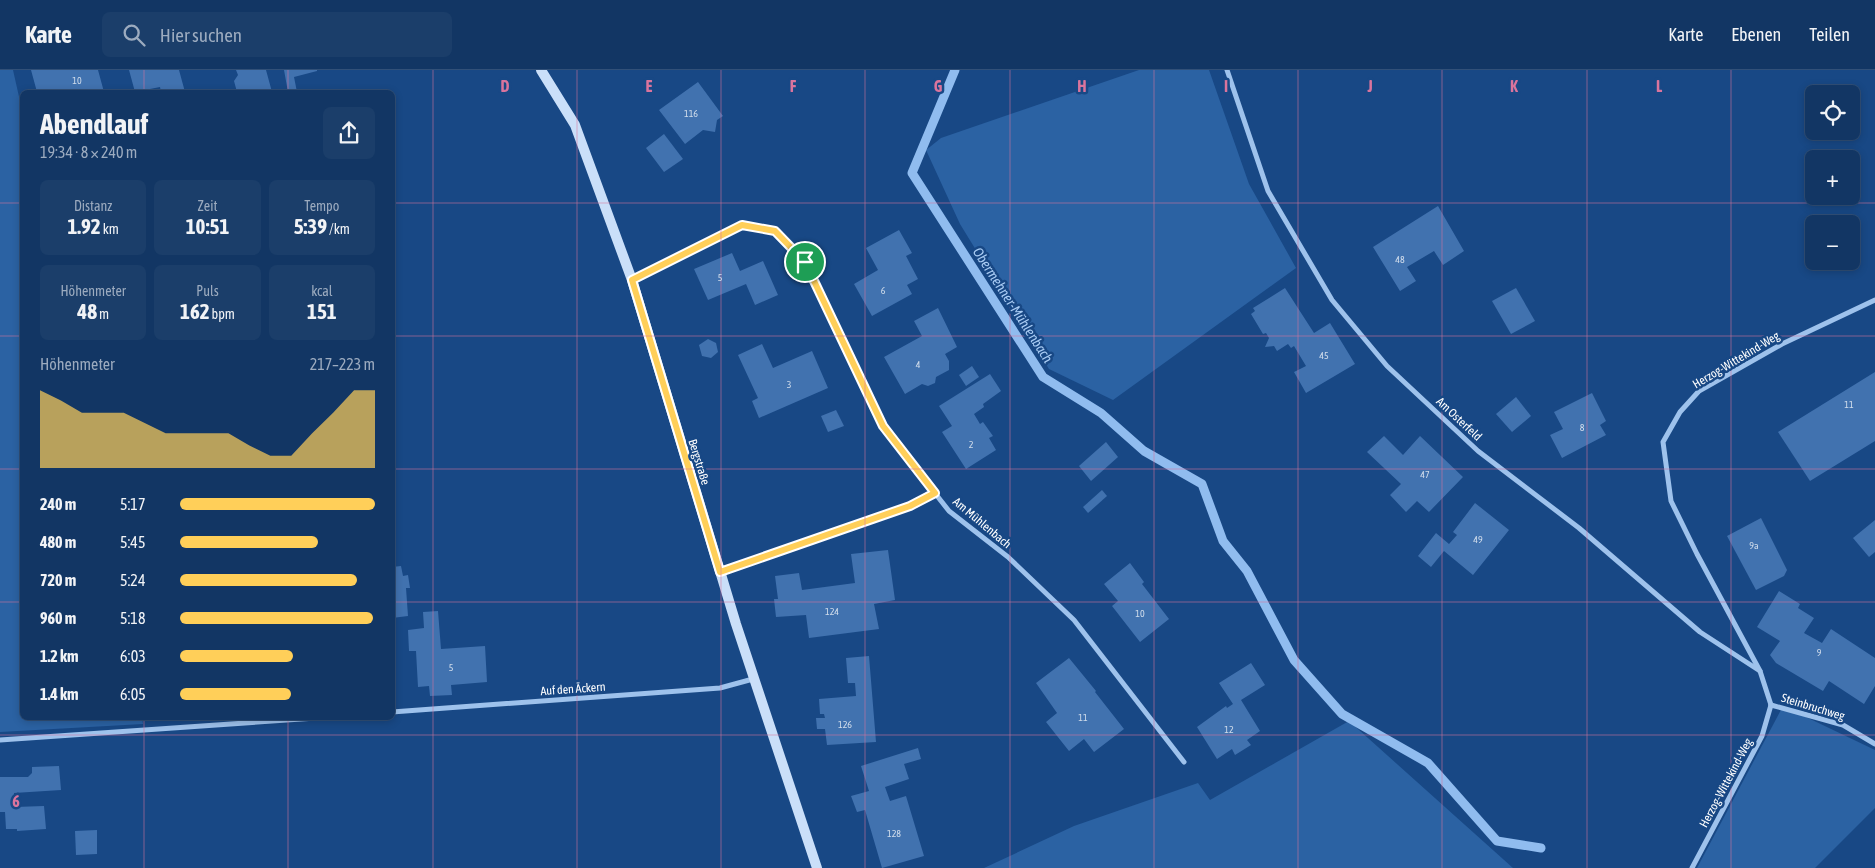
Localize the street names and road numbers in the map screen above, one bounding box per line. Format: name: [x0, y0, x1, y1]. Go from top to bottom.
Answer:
street label: Herzog-Wittekind-Weg: [1690, 328, 1783, 391]
street label: Am Osterfeld: [1433, 394, 1485, 444]
street label: Bergstraße: [685, 437, 713, 487]
street label: Am Mühlenbach: [950, 495, 1014, 551]
street label: Auf den Äckern: [540, 680, 606, 698]
street label: Steinbruchweg: [1780, 691, 1847, 723]
street label: Herzog-Wittekind-Weg: [1697, 735, 1756, 830]

